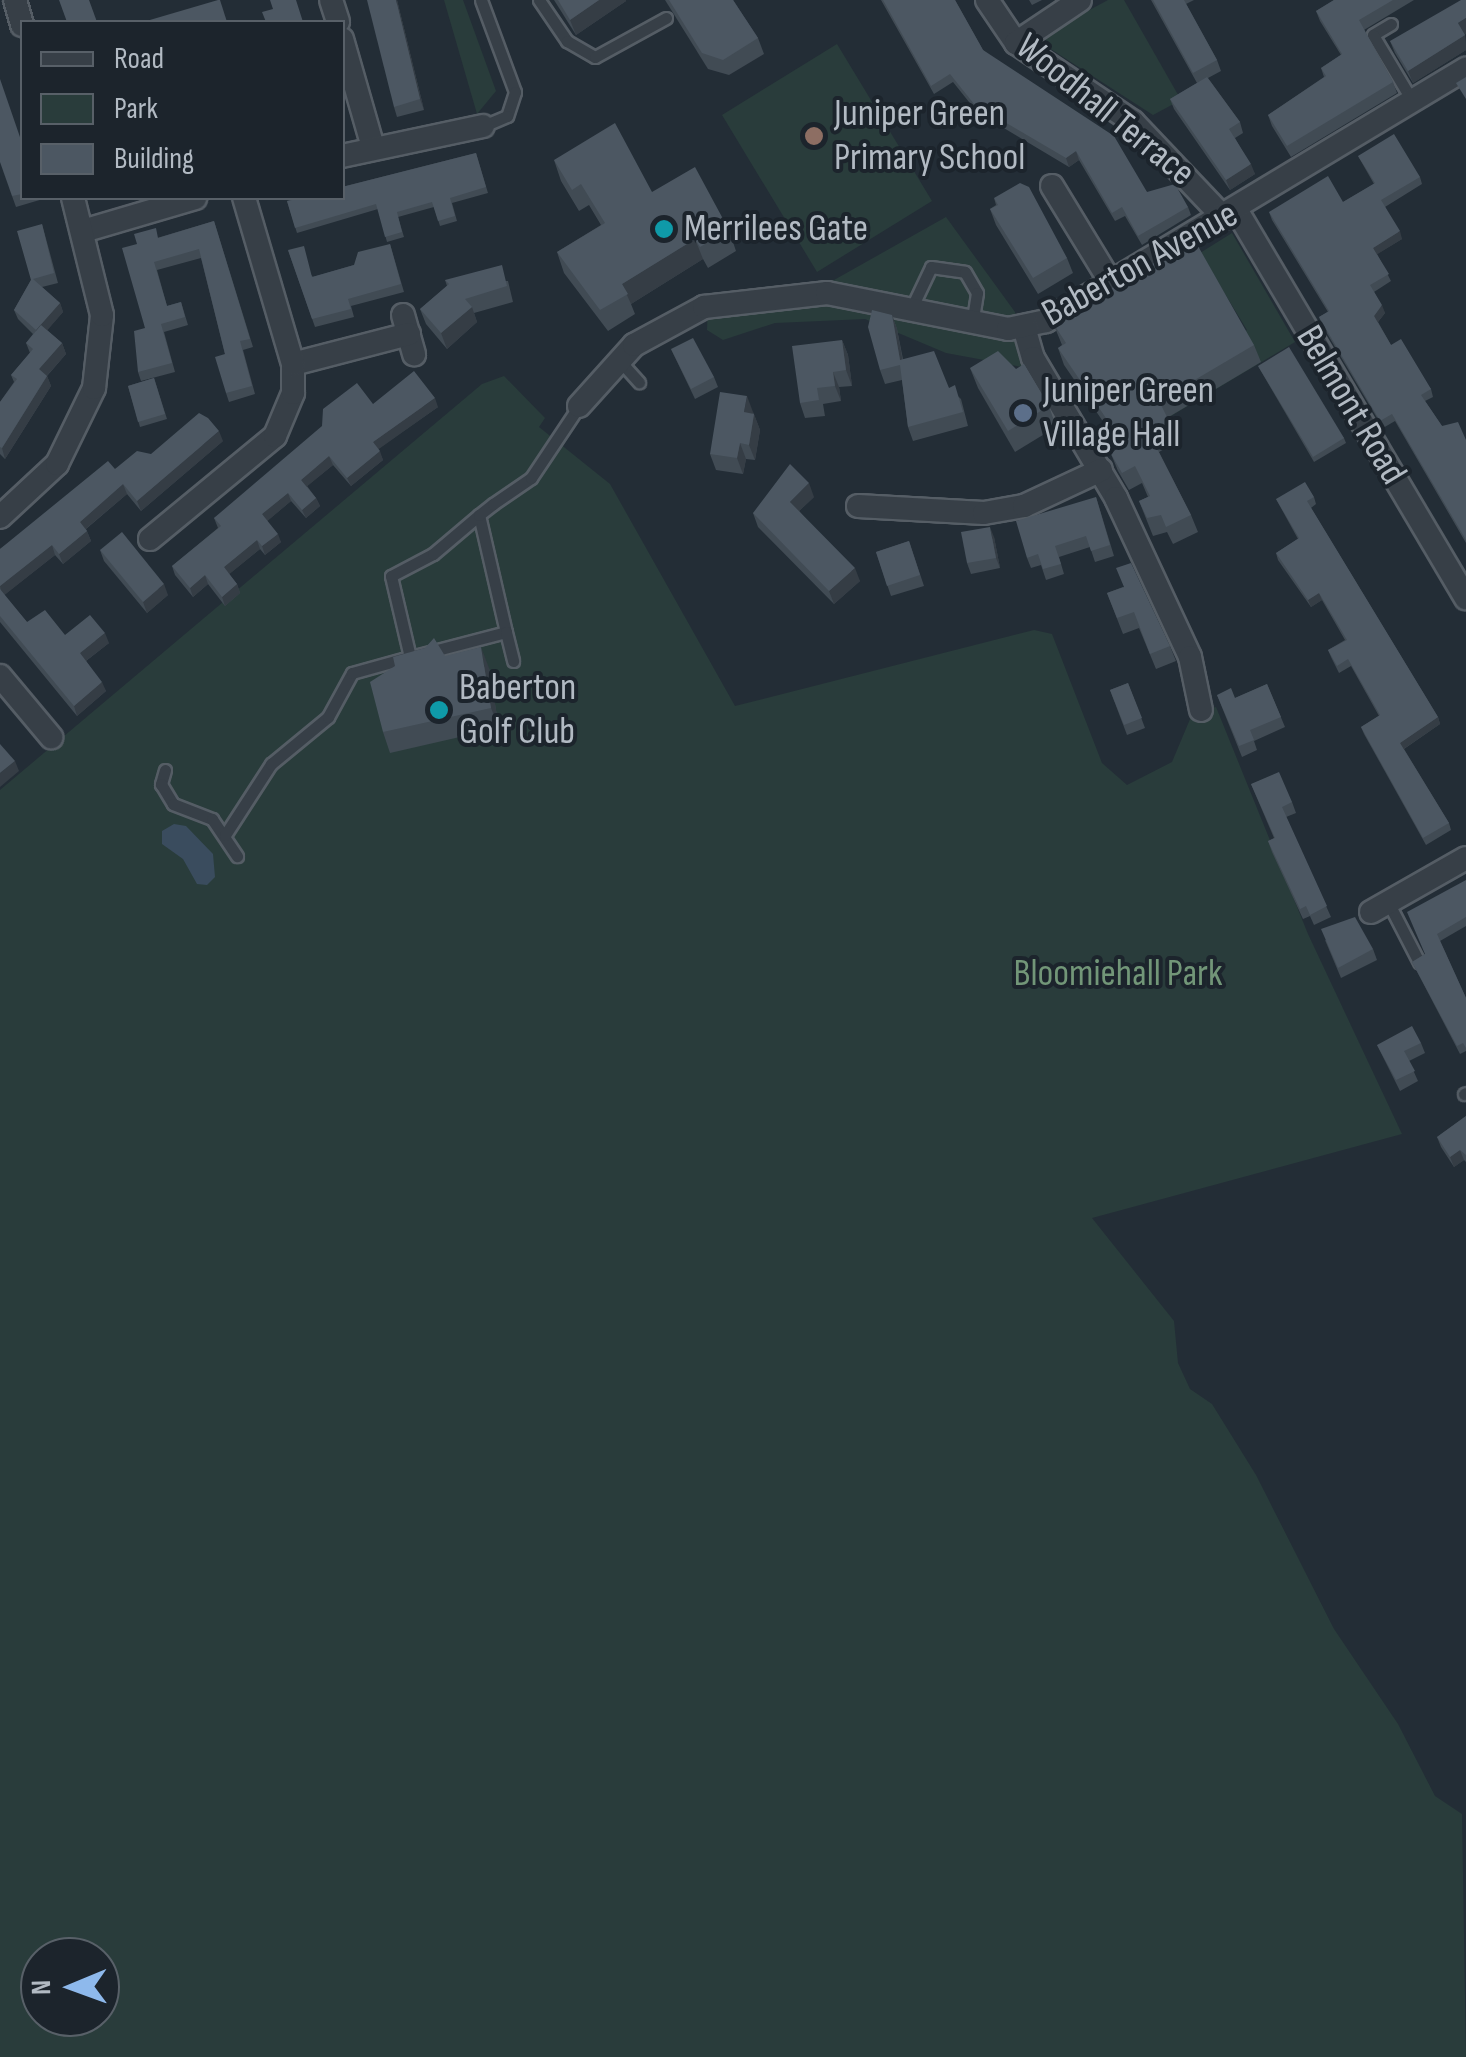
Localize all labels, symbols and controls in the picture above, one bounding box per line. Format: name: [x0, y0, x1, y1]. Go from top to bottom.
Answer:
legend: [20, 20, 345, 200]
street label: Woodhall Terrace: [1006, 24, 1204, 196]
text: Road: [114, 41, 164, 77]
text: Park: [114, 91, 158, 127]
place label: Juniper Green Primary School: [834, 91, 1025, 180]
marker: Juniper Green Primary School: [803, 125, 825, 147]
text: Building: [114, 141, 194, 177]
street label: Baberton Avenue: [1034, 192, 1246, 336]
place label: Merrilees Gate: [684, 206, 868, 252]
marker: Merrilees Gate: [653, 218, 675, 240]
street label: Belmont Road: [1286, 317, 1416, 493]
place label: Juniper Green Village Hall: [1043, 368, 1214, 458]
marker: Juniper Green Village Hall: [1012, 402, 1034, 424]
place label: Baberton Golf Club: [459, 665, 576, 754]
marker: Baberton Golf Club: [428, 699, 450, 721]
park label: Bloomiehall Park: [1014, 951, 1222, 997]
north arrow: [20, 1937, 120, 2037]
text: N: [25, 1980, 58, 1995]

